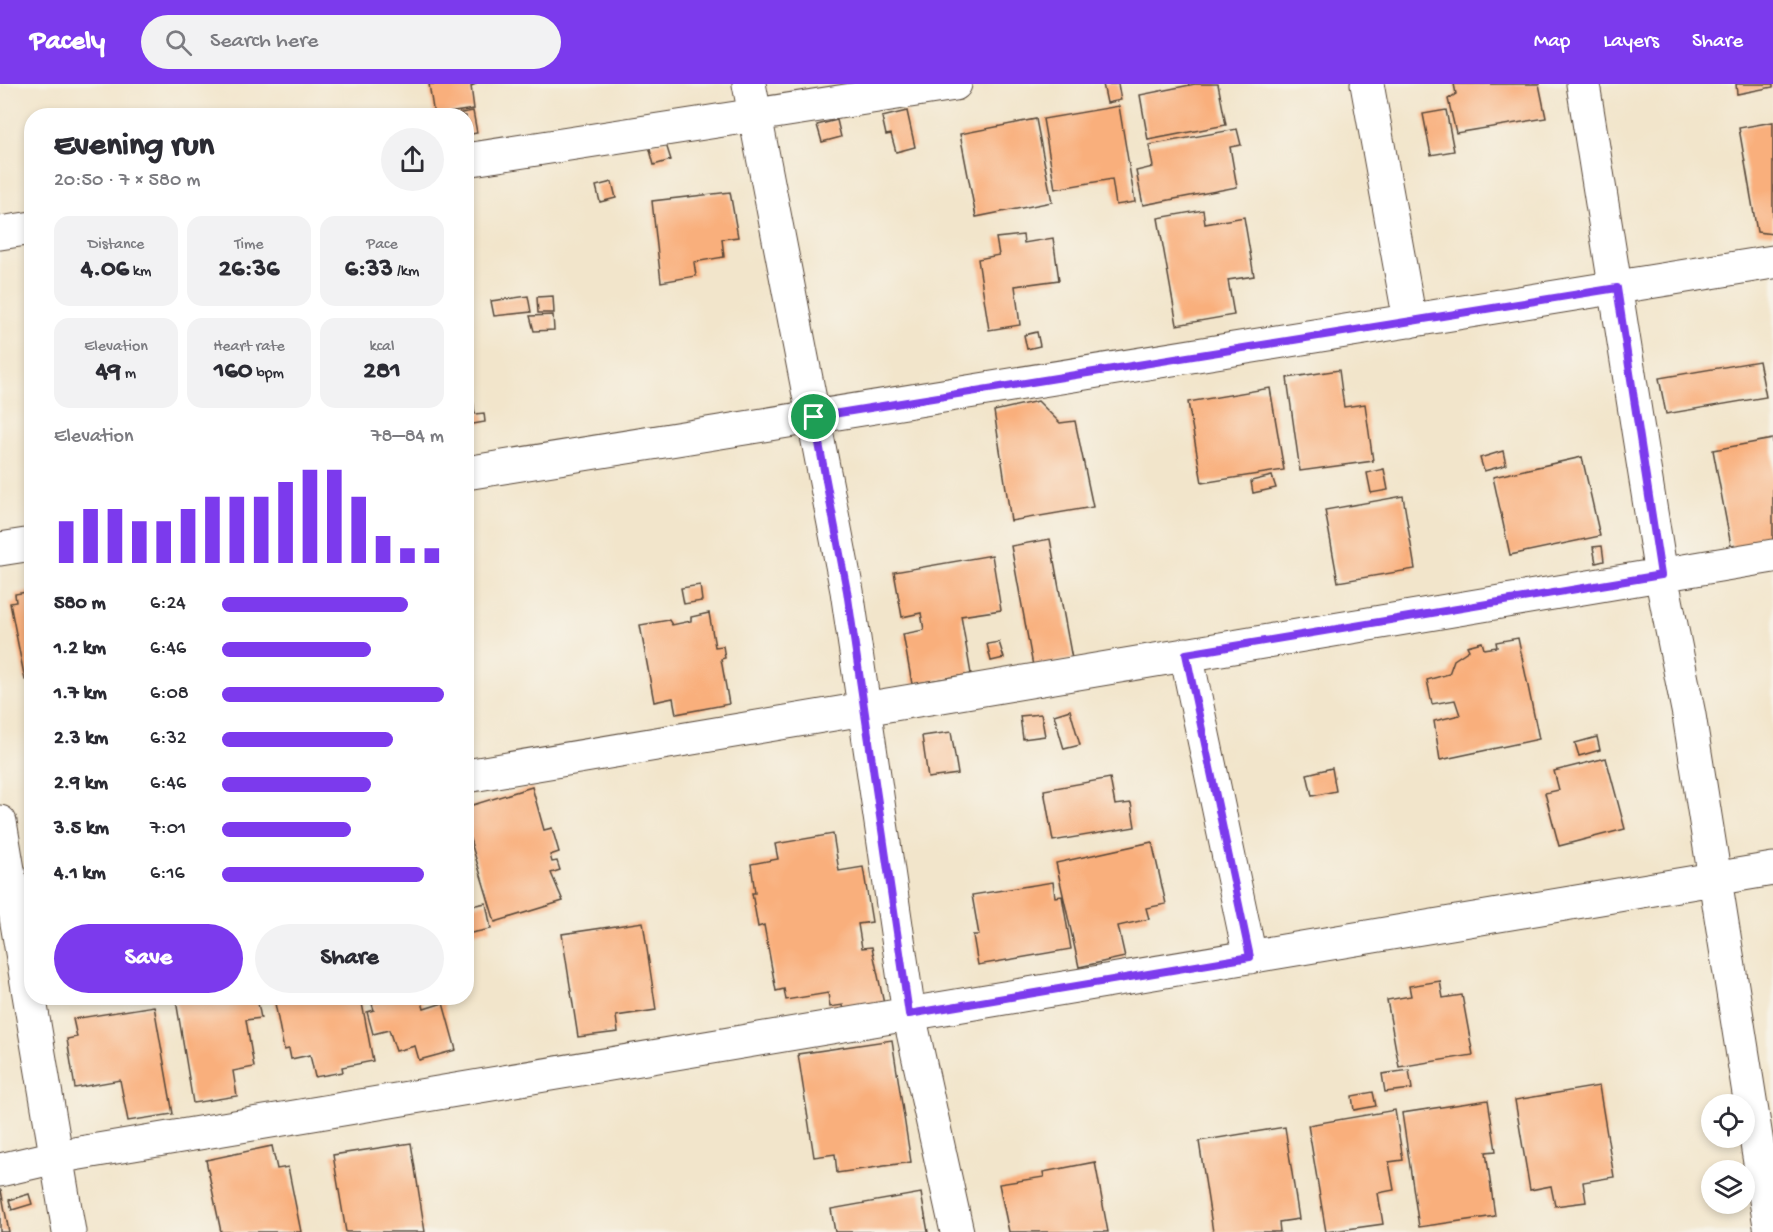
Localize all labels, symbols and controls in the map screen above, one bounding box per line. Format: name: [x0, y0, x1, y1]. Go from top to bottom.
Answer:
search box: [141, 15, 561, 69]
text: Pacely: [30, 26, 105, 59]
icon: search: [162, 26, 195, 59]
text: Search here: [210, 29, 318, 55]
text: Map: [1534, 30, 1570, 55]
text: Layers: [1603, 30, 1659, 55]
text: Share: [1692, 30, 1743, 55]
text: Evening run: [54, 128, 214, 166]
button: share: [381, 128, 444, 191]
text: 20:50 · 7 × 580 m: [54, 170, 200, 193]
text: Distance: [88, 236, 144, 255]
text: Time: [234, 236, 264, 255]
text: Pace: [366, 236, 398, 255]
text: 4.06: [81, 255, 129, 286]
text: 26:36: [219, 255, 279, 286]
text: 6:33: [345, 255, 393, 286]
text: km: [129, 263, 151, 282]
text: /km: [393, 263, 419, 282]
text: Elevation: [84, 338, 148, 357]
text: Heart rate: [213, 338, 285, 357]
text: kcal: [370, 338, 394, 357]
text: 49: [96, 357, 121, 388]
text: 160: [214, 357, 252, 388]
text: 281: [363, 357, 401, 388]
text: m: [121, 365, 136, 384]
text: bpm: [252, 365, 284, 384]
pin: [788, 391, 839, 442]
icon: arrive: [797, 400, 830, 433]
text: Elevation: [54, 426, 134, 449]
text: 78–84 m: [371, 426, 444, 449]
text: 580 m: [54, 593, 106, 616]
text: 6:24: [150, 593, 186, 616]
text: 1.2 km: [54, 638, 106, 661]
text: 6:46: [150, 638, 186, 661]
text: 1.7 km: [54, 683, 107, 706]
text: 6:08: [150, 683, 189, 706]
text: 2.3 km: [54, 728, 108, 751]
text: 6:32: [150, 728, 187, 751]
text: 2.9 km: [54, 773, 108, 796]
text: 6:46: [150, 773, 186, 796]
text: 3.5 km: [54, 818, 109, 841]
text: 7:01: [150, 818, 186, 841]
text: 4.1 km: [54, 863, 106, 886]
text: 6:16: [150, 863, 185, 886]
button: Save: [54, 924, 243, 993]
button: Share: [255, 924, 444, 993]
map controls: [1701, 1094, 1755, 1214]
button: locate: [1701, 1094, 1755, 1148]
button: layers: [1701, 1160, 1755, 1214]

